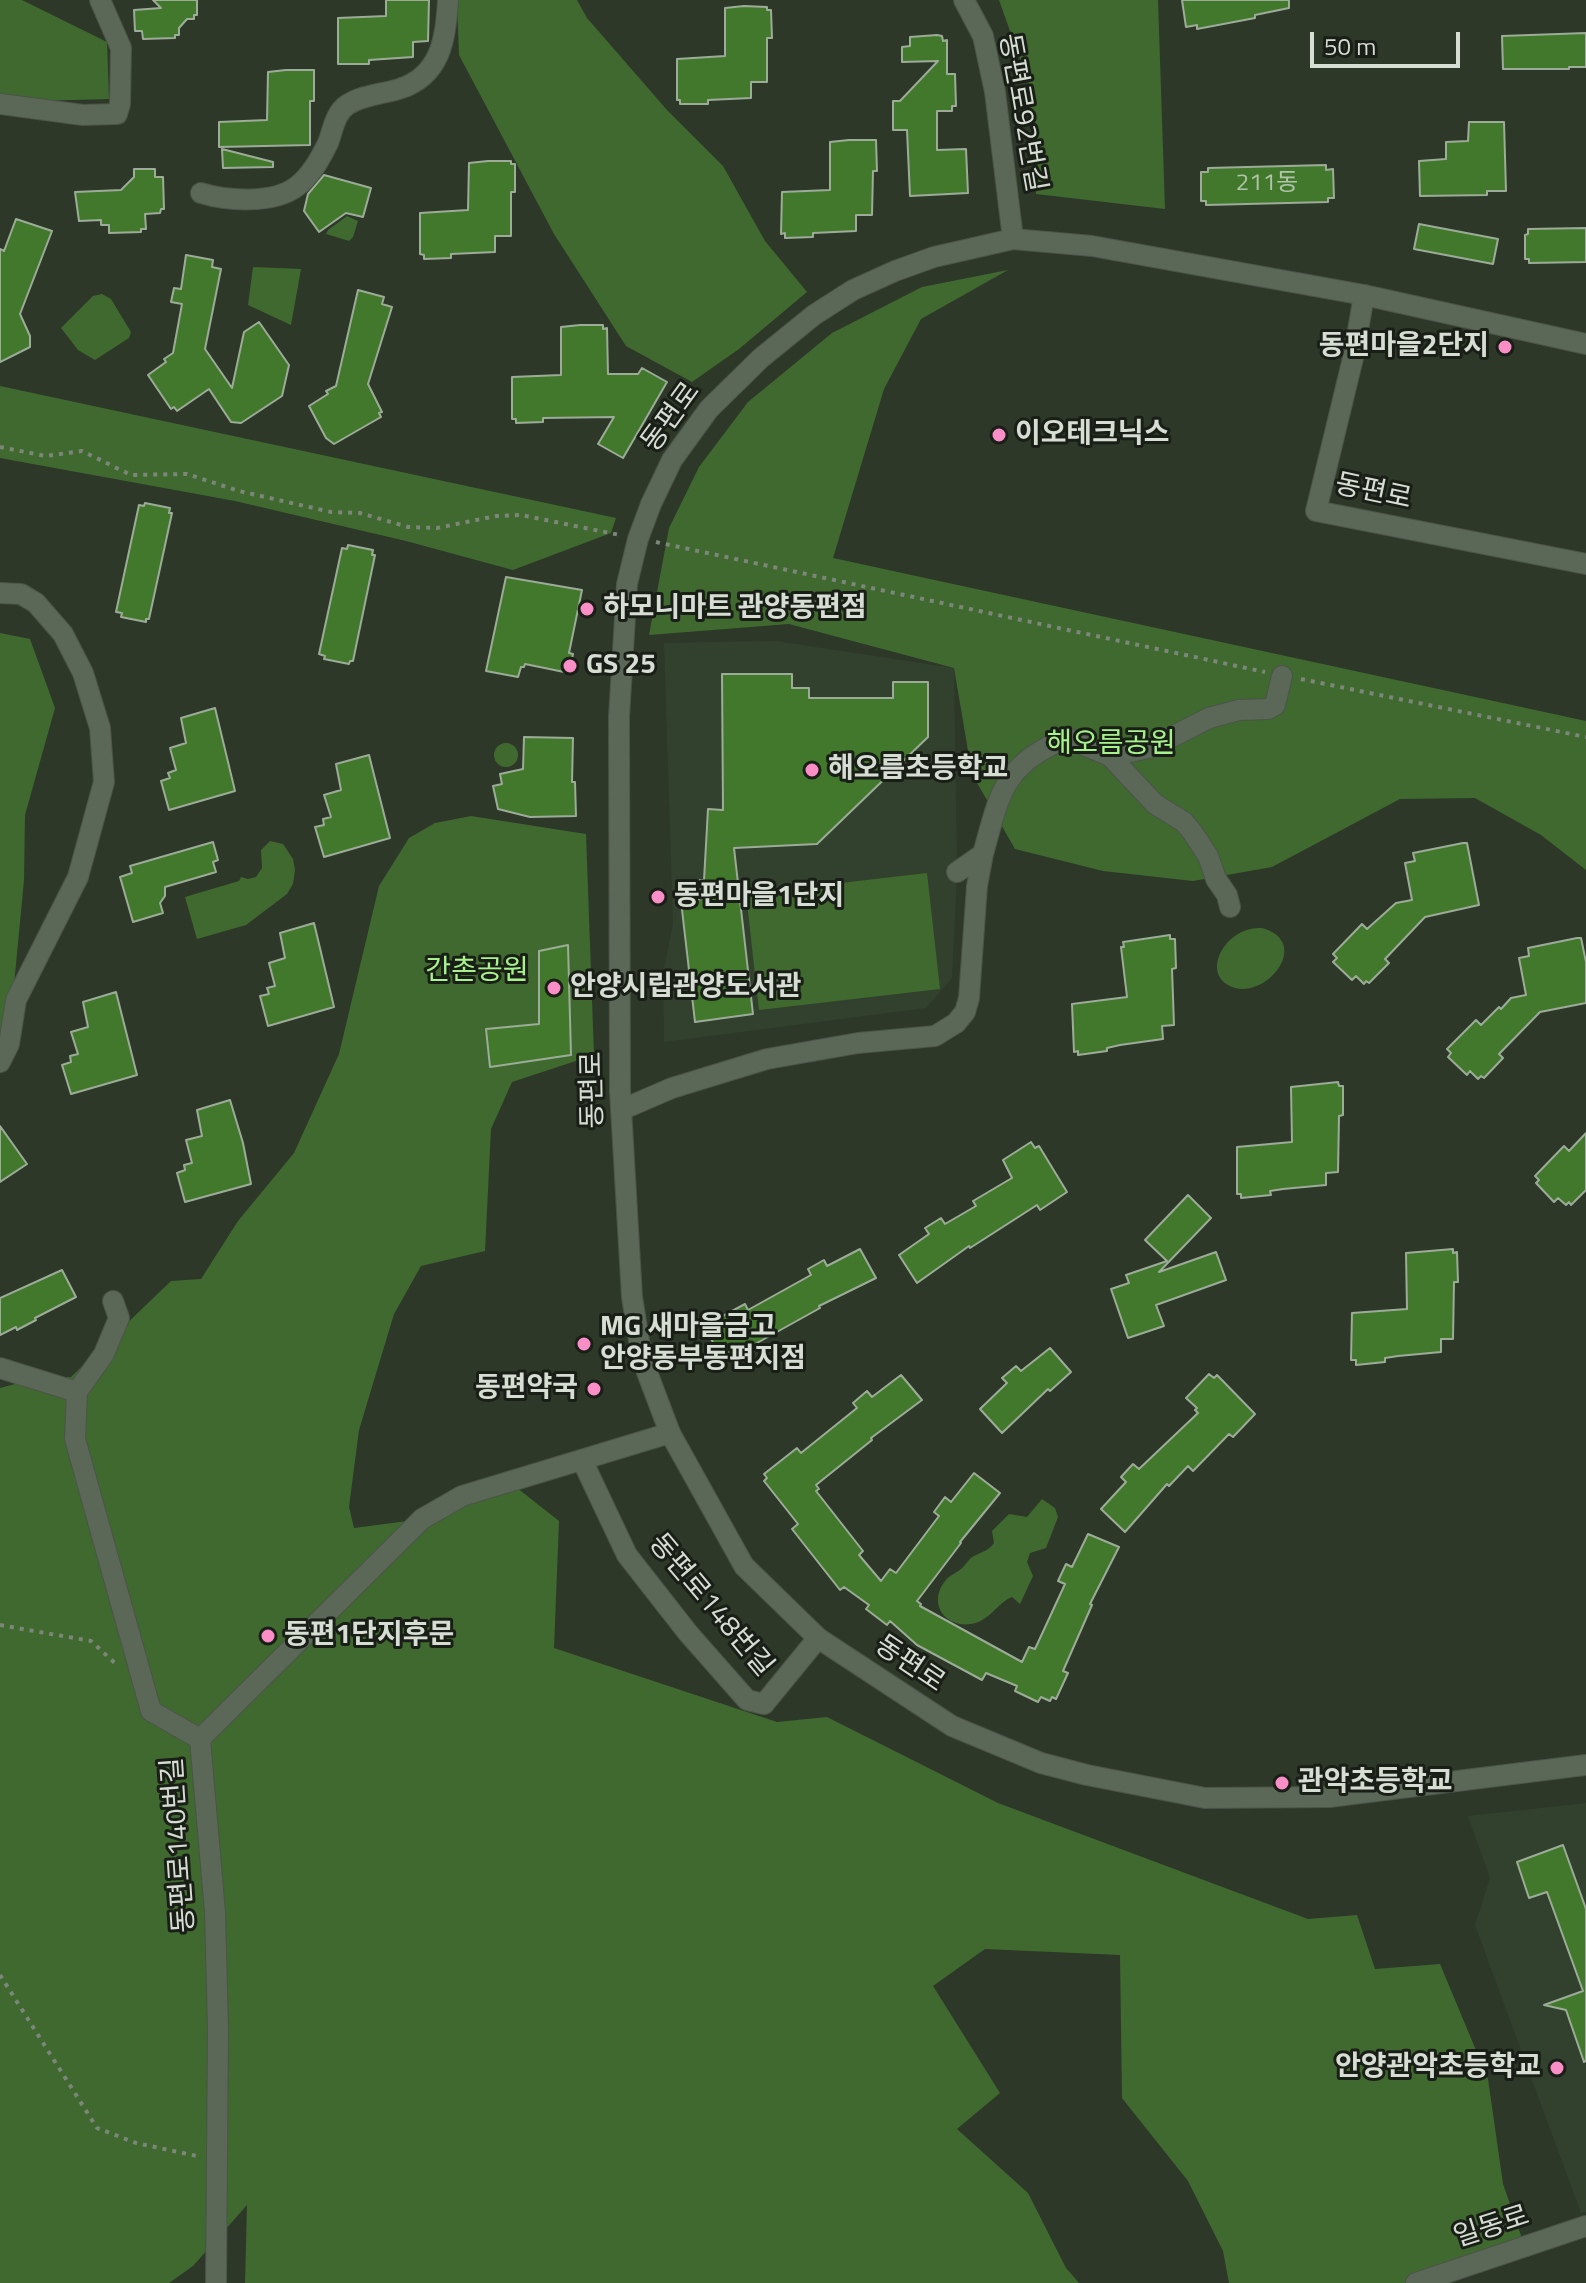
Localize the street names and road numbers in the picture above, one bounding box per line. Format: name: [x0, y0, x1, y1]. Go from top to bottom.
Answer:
street label: 동편로92번길: [991, 31, 1051, 195]
street label: 동편로: [636, 377, 708, 459]
street label: 동편로: [1332, 469, 1414, 517]
street label: 동편로: [577, 1051, 611, 1129]
street label: 동편로148번길: [641, 1528, 779, 1684]
street label: 동편로: [868, 1629, 950, 1701]
street label: 동편로140번길: [157, 1756, 203, 1934]
street label: 일동로: [1450, 2200, 1534, 2256]

